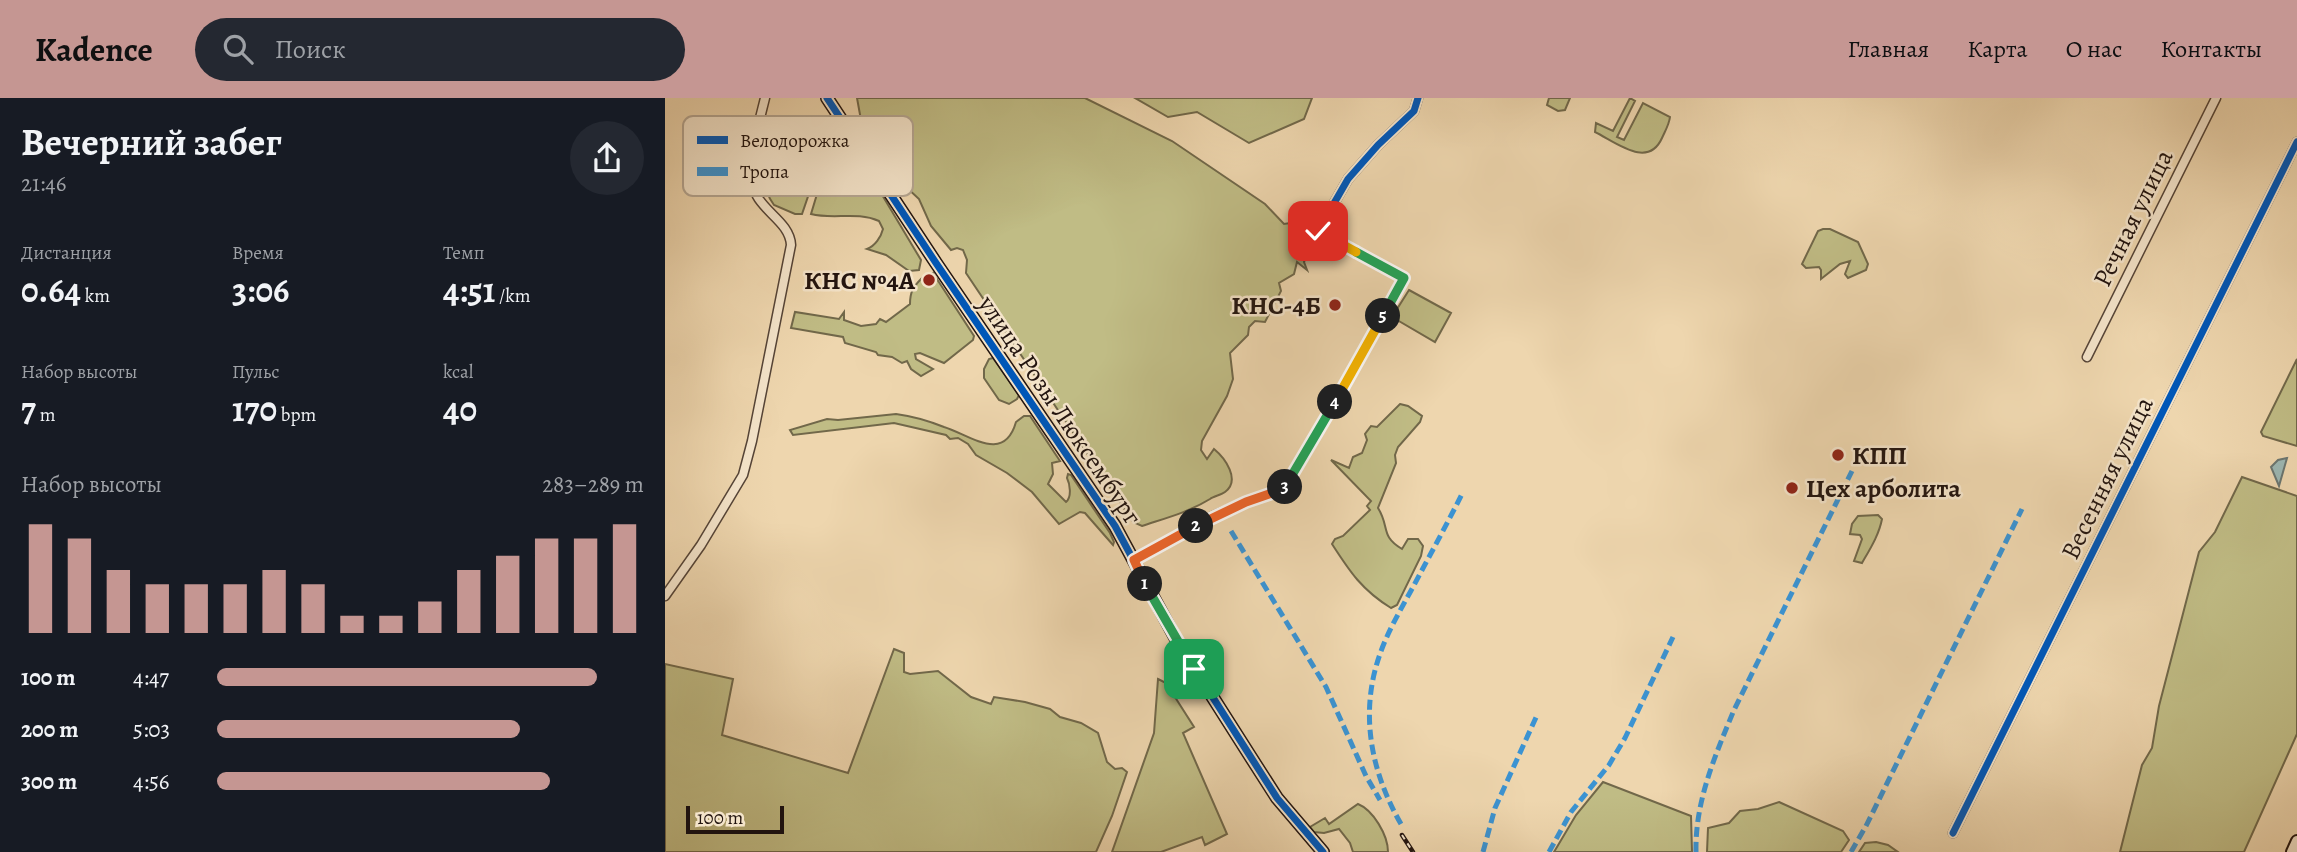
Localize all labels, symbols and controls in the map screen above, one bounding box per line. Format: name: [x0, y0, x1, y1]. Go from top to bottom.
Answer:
search box: [195, 18, 685, 81]
text: Kadence: [35, 27, 153, 72]
icon: search: [219, 30, 257, 68]
text: Поиск: [275, 32, 346, 67]
text: Главная: [1848, 33, 1929, 65]
text: Карта: [1967, 33, 2028, 65]
text: О нас: [2066, 33, 2122, 65]
text: Контакты: [2160, 33, 2262, 65]
text: Вечерний забег: [21, 116, 282, 168]
legend: [683, 116, 913, 196]
button: share: [570, 121, 644, 195]
text: Велодорожка: [740, 128, 850, 154]
street label: Речная улица: [2085, 144, 2181, 292]
text: Тропа: [740, 159, 789, 185]
text: 21:46: [21, 168, 66, 199]
pin: [1288, 201, 1348, 261]
icon: check: [1299, 212, 1337, 250]
text: Дистанция: [21, 240, 112, 266]
text: Время: [232, 240, 284, 266]
text: Темп: [443, 240, 484, 266]
place label: КНС №4А: [804, 263, 916, 298]
text: 0.64: [21, 266, 81, 314]
text: 3:06: [232, 266, 289, 314]
text: 4:51: [443, 266, 495, 314]
marker: КНС №4А: [921, 272, 937, 288]
text: km: [81, 283, 110, 309]
text: /km: [495, 283, 531, 309]
street label: улица Розы Люксембург: [969, 288, 1150, 532]
place label: КНС-4Б: [1231, 288, 1321, 323]
marker: КНС-4Б: [1327, 297, 1343, 313]
pin: 5: [1365, 298, 1401, 333]
text: 5: [1378, 302, 1387, 328]
text: Набор высоты: [21, 359, 137, 385]
text: Пульс: [232, 359, 280, 385]
text: kcal: [443, 359, 473, 385]
pin: 4: [1317, 384, 1353, 420]
text: 7: [21, 385, 36, 433]
text: 170: [232, 385, 277, 433]
text: 40: [443, 385, 477, 433]
text: 4: [1330, 388, 1339, 414]
street label: Весенняя улица: [2053, 391, 2161, 565]
text: m: [36, 402, 56, 428]
text: bpm: [277, 402, 316, 428]
place label: КПП: [1852, 438, 1907, 473]
marker: КПП: [1830, 447, 1846, 463]
text: Набор высоты: [21, 469, 162, 500]
text: 283–289 m: [542, 469, 644, 500]
pin: 3: [1267, 470, 1303, 504]
place label: Цех арболита: [1806, 471, 1962, 506]
text: 3: [1280, 473, 1289, 499]
marker: Цех арболита: [1784, 480, 1800, 496]
pin: 2: [1179, 508, 1213, 544]
text: 2: [1191, 512, 1200, 538]
pin: 1: [1127, 566, 1163, 602]
text: 1: [1141, 570, 1148, 596]
pin: [1164, 639, 1224, 699]
icon: arrive: [1175, 650, 1213, 688]
text: 100 m: [21, 662, 76, 693]
text: 4:47: [133, 662, 169, 693]
text: 200 m: [21, 714, 79, 745]
text: 5:03: [133, 714, 170, 745]
text: 300 m: [21, 766, 77, 797]
text: 4:56: [133, 766, 169, 797]
scale bar: [686, 803, 784, 835]
text: 100 m: [697, 805, 743, 831]

